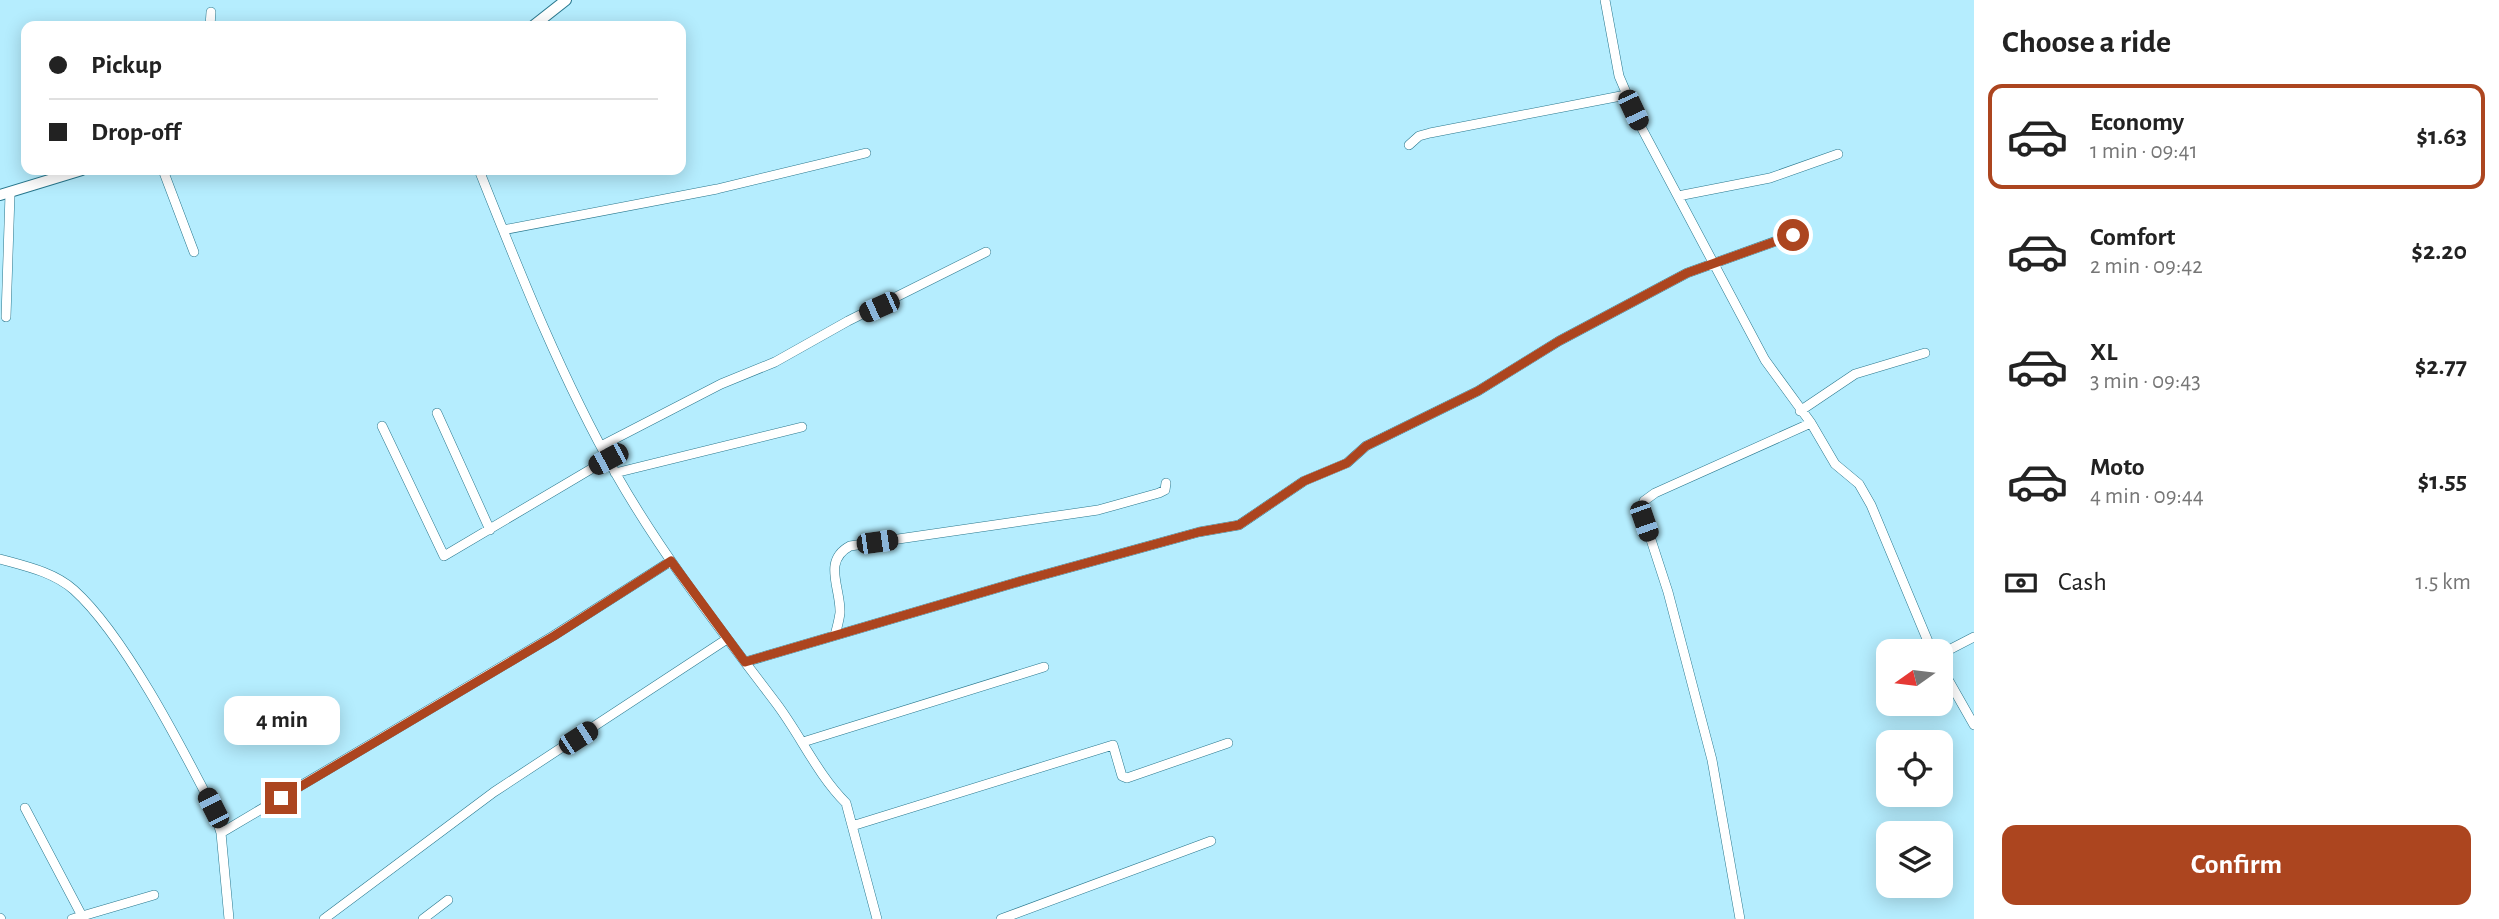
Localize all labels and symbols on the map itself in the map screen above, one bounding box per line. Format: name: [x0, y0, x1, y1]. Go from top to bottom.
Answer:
car: [1615, 87, 1652, 133]
route start: [1777, 219, 1809, 251]
car: [856, 289, 903, 325]
car: [585, 440, 632, 478]
car: [1628, 498, 1661, 544]
car: [855, 529, 900, 555]
north arrow: [1876, 639, 1953, 716]
callout: 4 min: [223, 696, 339, 746]
car: [555, 718, 602, 758]
route end: [265, 782, 297, 814]
car: [195, 785, 232, 831]

